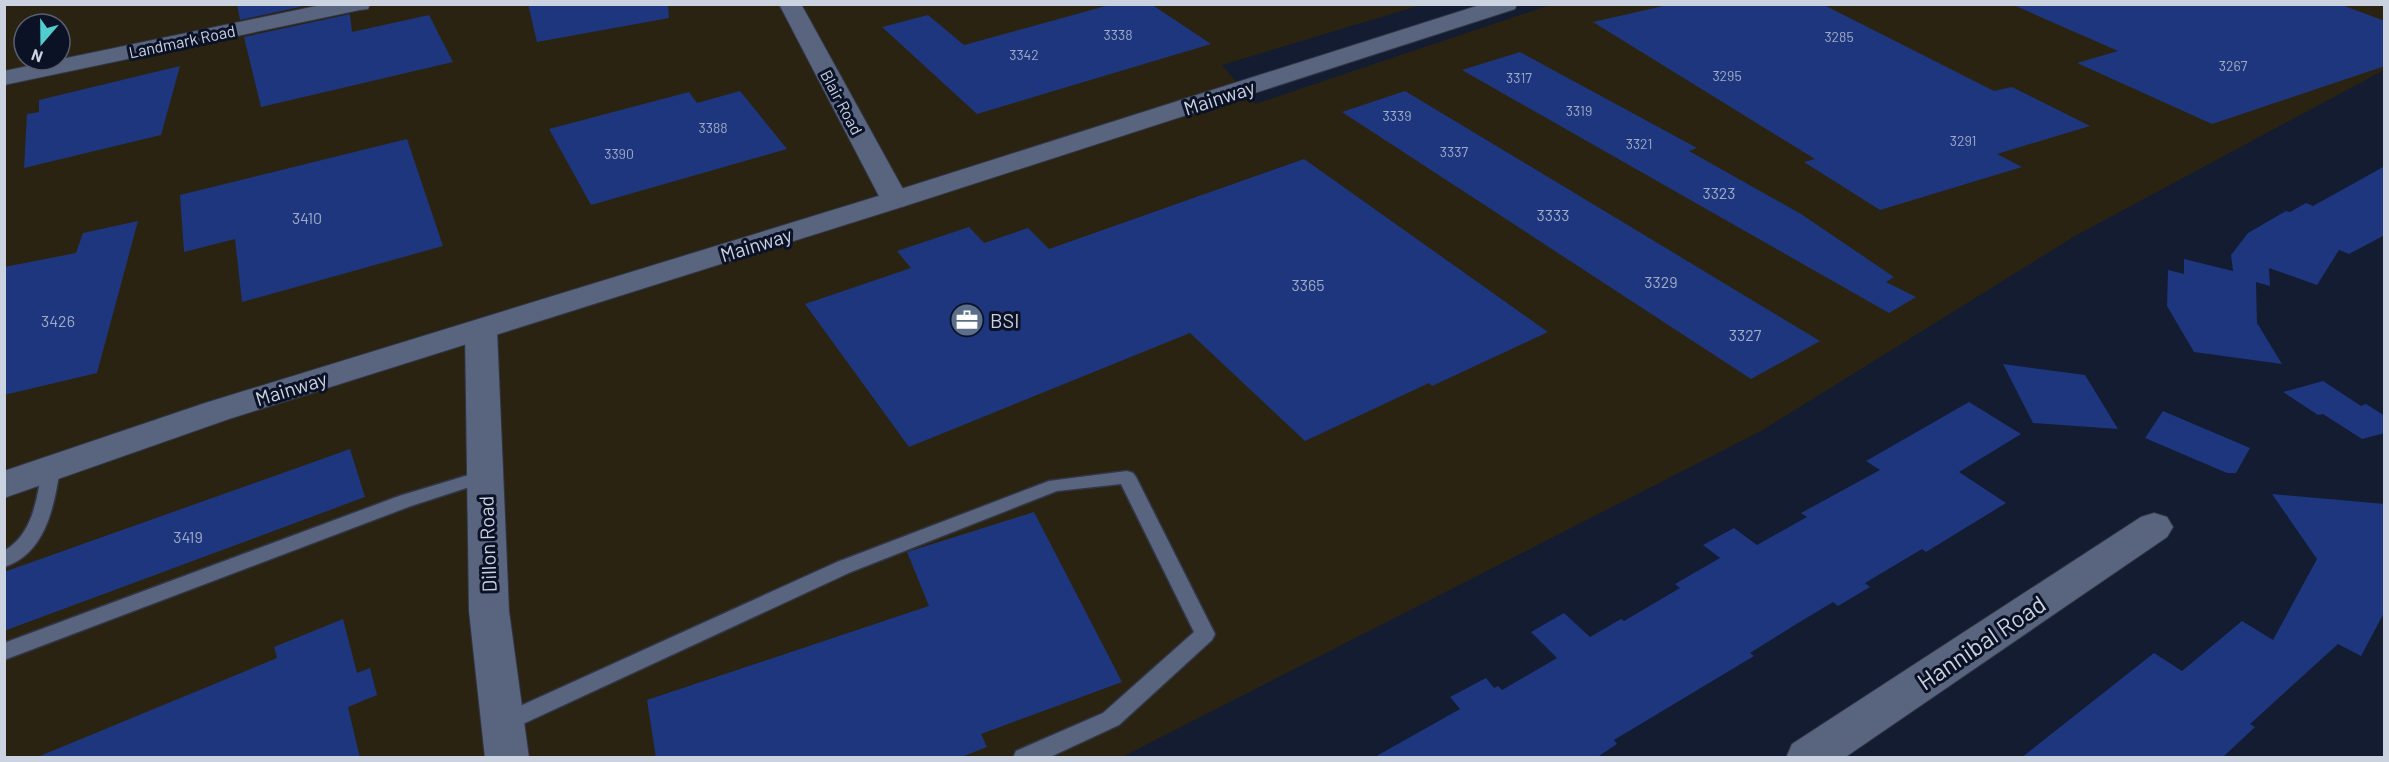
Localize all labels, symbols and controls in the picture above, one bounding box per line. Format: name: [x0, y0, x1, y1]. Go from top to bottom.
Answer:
north arrow: [12, 12, 72, 72]
street label: Landmark Road: [127, 20, 237, 62]
house number: 3338: [1104, 26, 1132, 43]
house number: 3285: [1824, 28, 1854, 45]
text: N: [28, 46, 45, 67]
house number: 3342: [1009, 46, 1039, 63]
house number: 3267: [2219, 57, 2248, 74]
street label: Blair Road: [817, 66, 867, 138]
house number: 3295: [1712, 67, 1742, 84]
house number: 3317: [1506, 69, 1532, 86]
street label: Mainway: [1180, 74, 1258, 120]
house number: 3319: [1566, 102, 1592, 119]
house number: 3339: [1383, 107, 1411, 124]
house number: 3388: [698, 119, 728, 136]
house number: 3291: [1950, 132, 1976, 149]
house number: 3321: [1626, 135, 1652, 152]
house number: 3337: [1440, 143, 1468, 160]
house number: 3390: [604, 145, 634, 162]
house number: 3323: [1702, 183, 1736, 202]
house number: 3333: [1537, 205, 1569, 224]
house number: 3410: [292, 208, 322, 227]
street label: Mainway: [717, 222, 795, 266]
house number: 3329: [1644, 272, 1678, 291]
house number: 3365: [1292, 275, 1324, 294]
office icon: BSI: [949, 302, 985, 338]
place label: BSI: [990, 308, 1019, 332]
house number: 3426: [41, 311, 75, 330]
house number: 3327: [1729, 325, 1762, 344]
street label: Mainway: [252, 366, 330, 410]
street label: Dillon Road: [473, 495, 501, 593]
house number: 3419: [173, 527, 203, 546]
street label: Hannibal Road: [1911, 588, 2051, 696]

